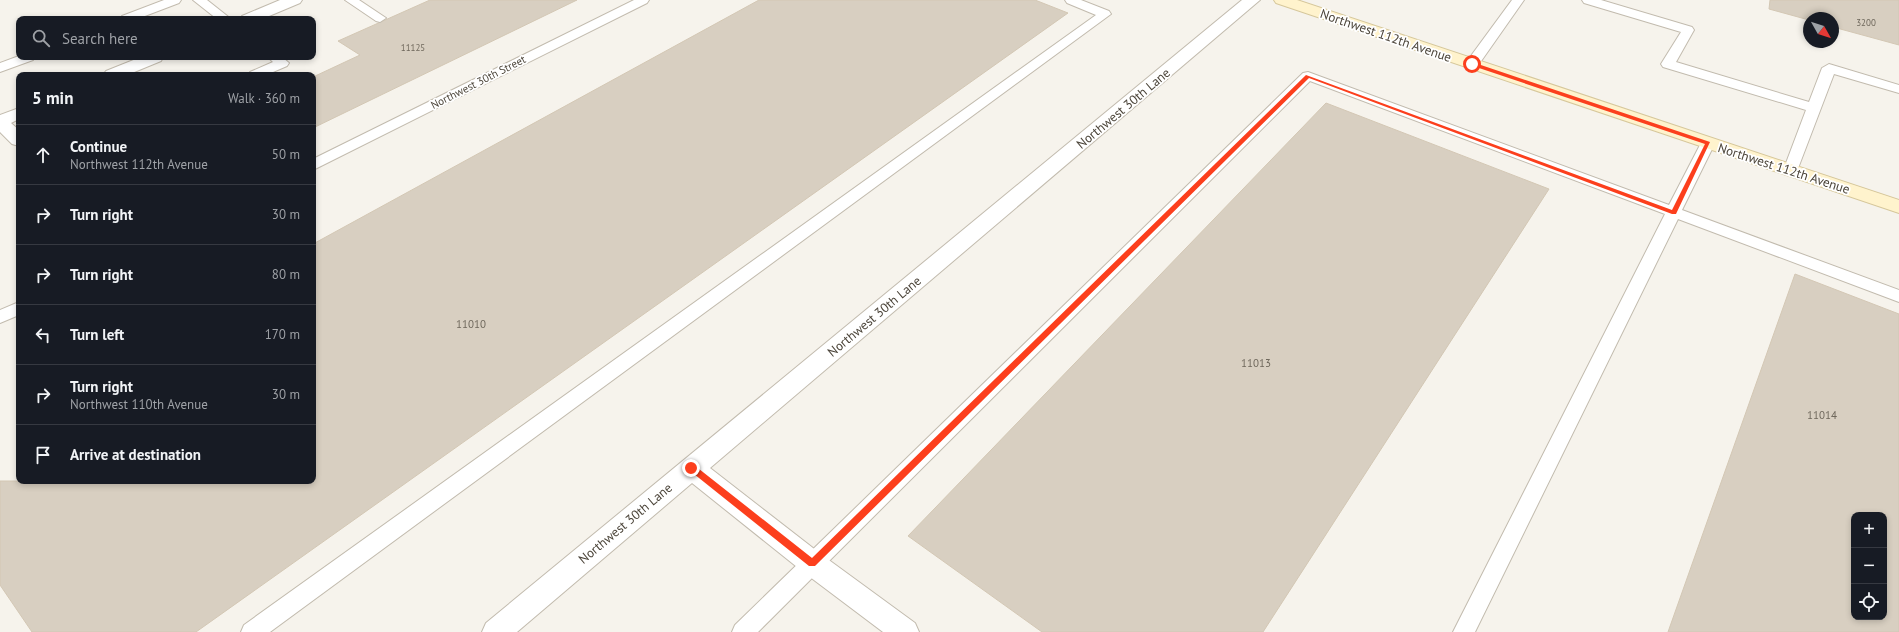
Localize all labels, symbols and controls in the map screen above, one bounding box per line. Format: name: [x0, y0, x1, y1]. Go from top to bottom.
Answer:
street label: Northwest 112th Avenue: [1318, 5, 1454, 66]
north arrow: [1803, 12, 1839, 48]
search box: [16, 16, 316, 60]
house number: 3200: [1856, 17, 1876, 28]
icon: search: [30, 27, 52, 49]
text: Search here: [62, 29, 138, 48]
house number: 11125: [401, 42, 425, 53]
street label: Northwest 30th Street: [428, 52, 528, 112]
route start: [1463, 55, 1481, 73]
street label: Northwest 30th Lane: [1073, 64, 1174, 153]
text: 5 min: [32, 87, 73, 109]
text: Walk · 360 m: [228, 90, 300, 107]
text: Continue: [70, 137, 127, 156]
street label: Northwest 112th Avenue: [1716, 139, 1852, 198]
icon: ahead: [32, 144, 54, 166]
text: 50 m: [272, 146, 300, 163]
text: Northwest 112th Avenue: [70, 156, 208, 173]
icon: right: [32, 204, 54, 226]
text: Turn right: [70, 205, 133, 224]
text: 30 m: [272, 206, 300, 223]
icon: right: [32, 264, 54, 286]
text: Turn right: [70, 265, 133, 284]
text: 80 m: [272, 266, 300, 283]
street label: Northwest 30th Lane: [824, 272, 925, 361]
house number: 11010: [456, 317, 486, 331]
icon: left: [32, 324, 54, 346]
text: Turn left: [70, 325, 124, 344]
text: 170 m: [265, 326, 300, 343]
house number: 11013: [1241, 356, 1271, 370]
text: Turn right: [70, 377, 133, 396]
icon: right: [32, 384, 54, 406]
text: 30 m: [272, 386, 300, 403]
text: Northwest 110th Avenue: [70, 396, 208, 413]
house number: 11014: [1807, 408, 1837, 422]
icon: arrive: [32, 444, 54, 466]
text: Arrive at destination: [70, 445, 201, 464]
route end: [682, 459, 700, 477]
street label: Northwest 30th Lane: [575, 479, 676, 568]
map controls: [1851, 512, 1887, 620]
button: +: [1851, 512, 1887, 548]
button: −: [1851, 548, 1887, 584]
button: locate: [1851, 584, 1887, 620]

